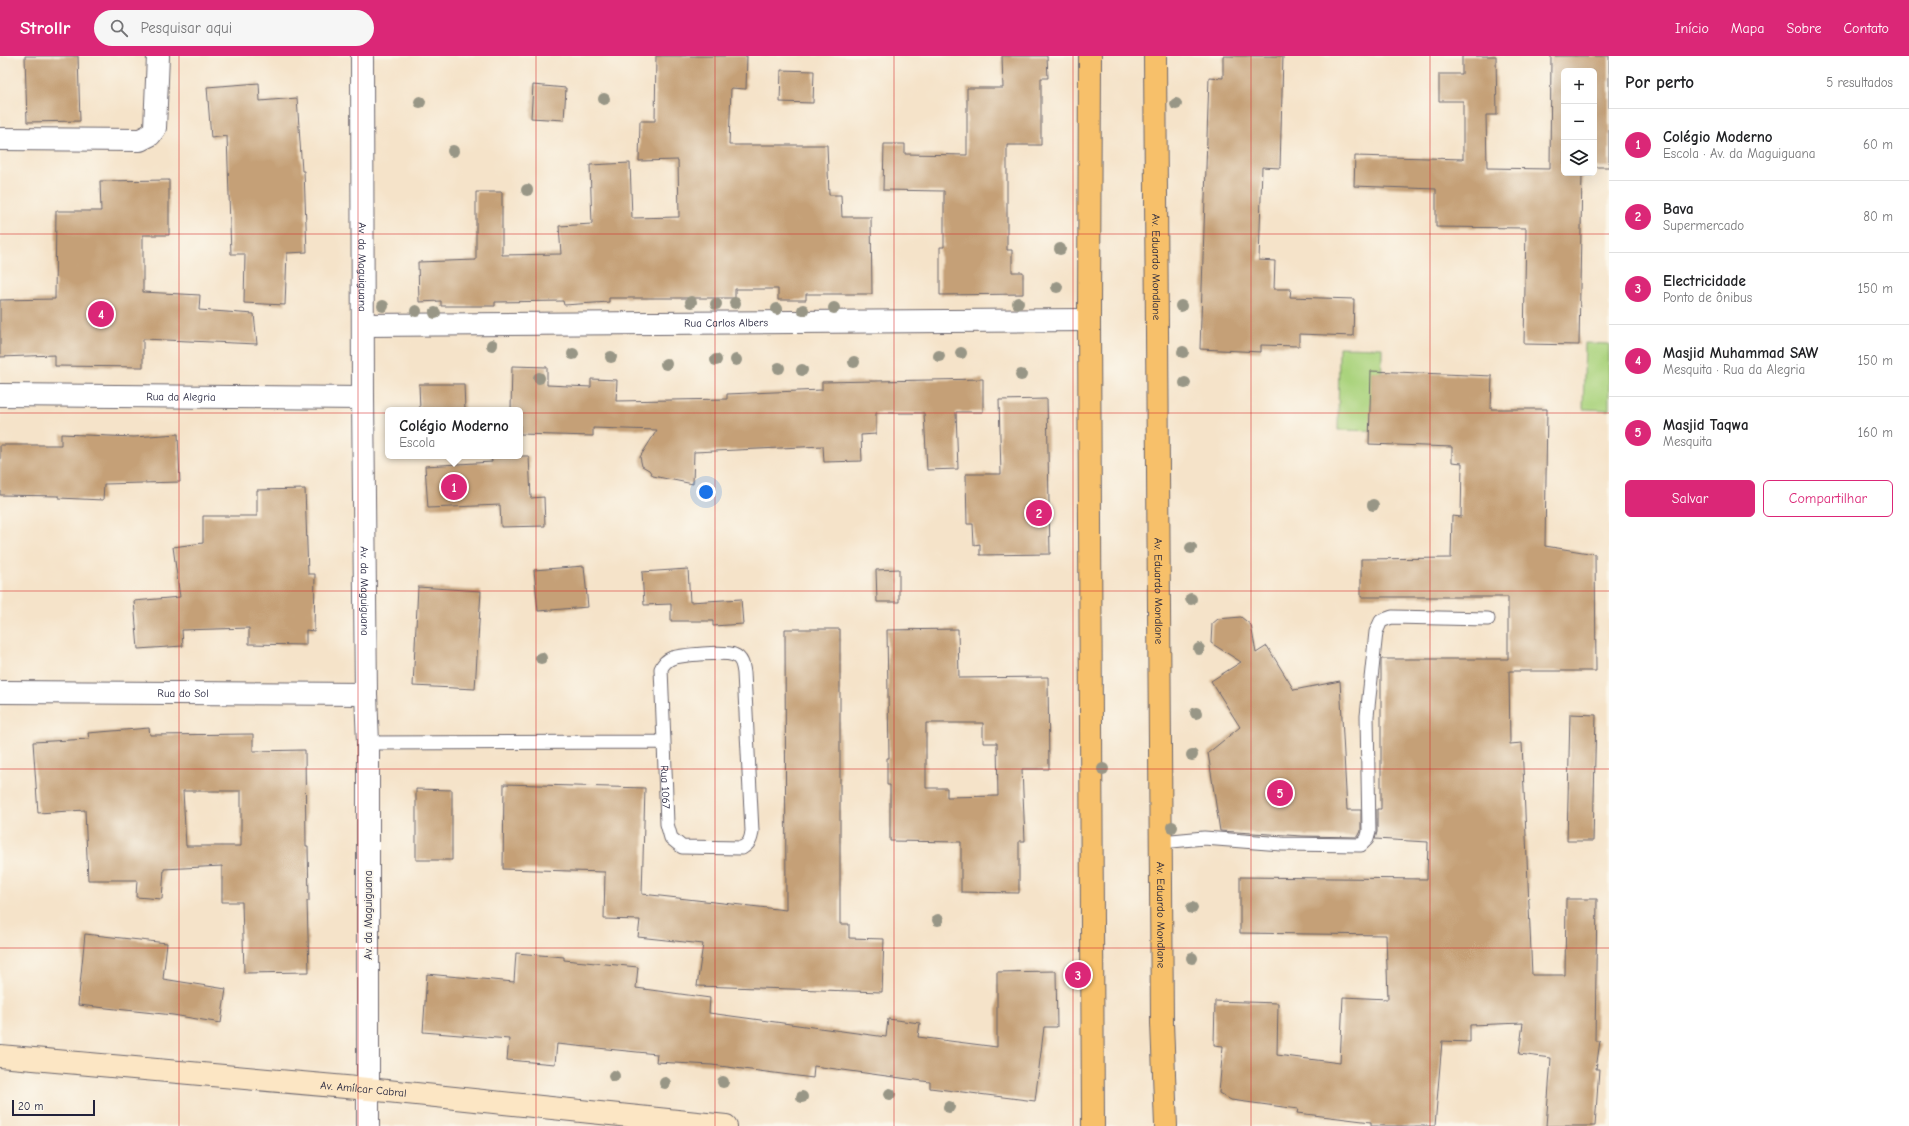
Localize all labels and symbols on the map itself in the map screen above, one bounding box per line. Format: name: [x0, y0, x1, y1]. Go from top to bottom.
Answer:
street label: Av. Eduardo Mondlane: [1149, 214, 1163, 321]
street label: Av. da Maguiguana: [355, 222, 369, 312]
pin: 4: [88, 299, 114, 329]
street label: Rua Carlos Albers: [684, 316, 768, 330]
street label: Rua da Alegria: [146, 390, 216, 404]
pin: 1: [441, 472, 467, 502]
your location: [696, 482, 716, 502]
pin: 2: [1026, 498, 1052, 528]
street label: Av. Eduardo Mondlane: [1151, 538, 1165, 645]
street label: Av. da Maguiguana: [358, 546, 371, 636]
street label: Rua do Sol: [157, 687, 209, 700]
street label: Rua 1067: [658, 765, 672, 809]
pin: 5: [1267, 778, 1293, 808]
street label: Av. Eduardo Mondlane: [1154, 862, 1168, 969]
street label: Av. da Maguiguana: [362, 870, 375, 960]
pin: 3: [1065, 960, 1091, 990]
street label: Av. Amílcar Cabral: [320, 1079, 407, 1100]
scale bar: [12, 1098, 95, 1117]

